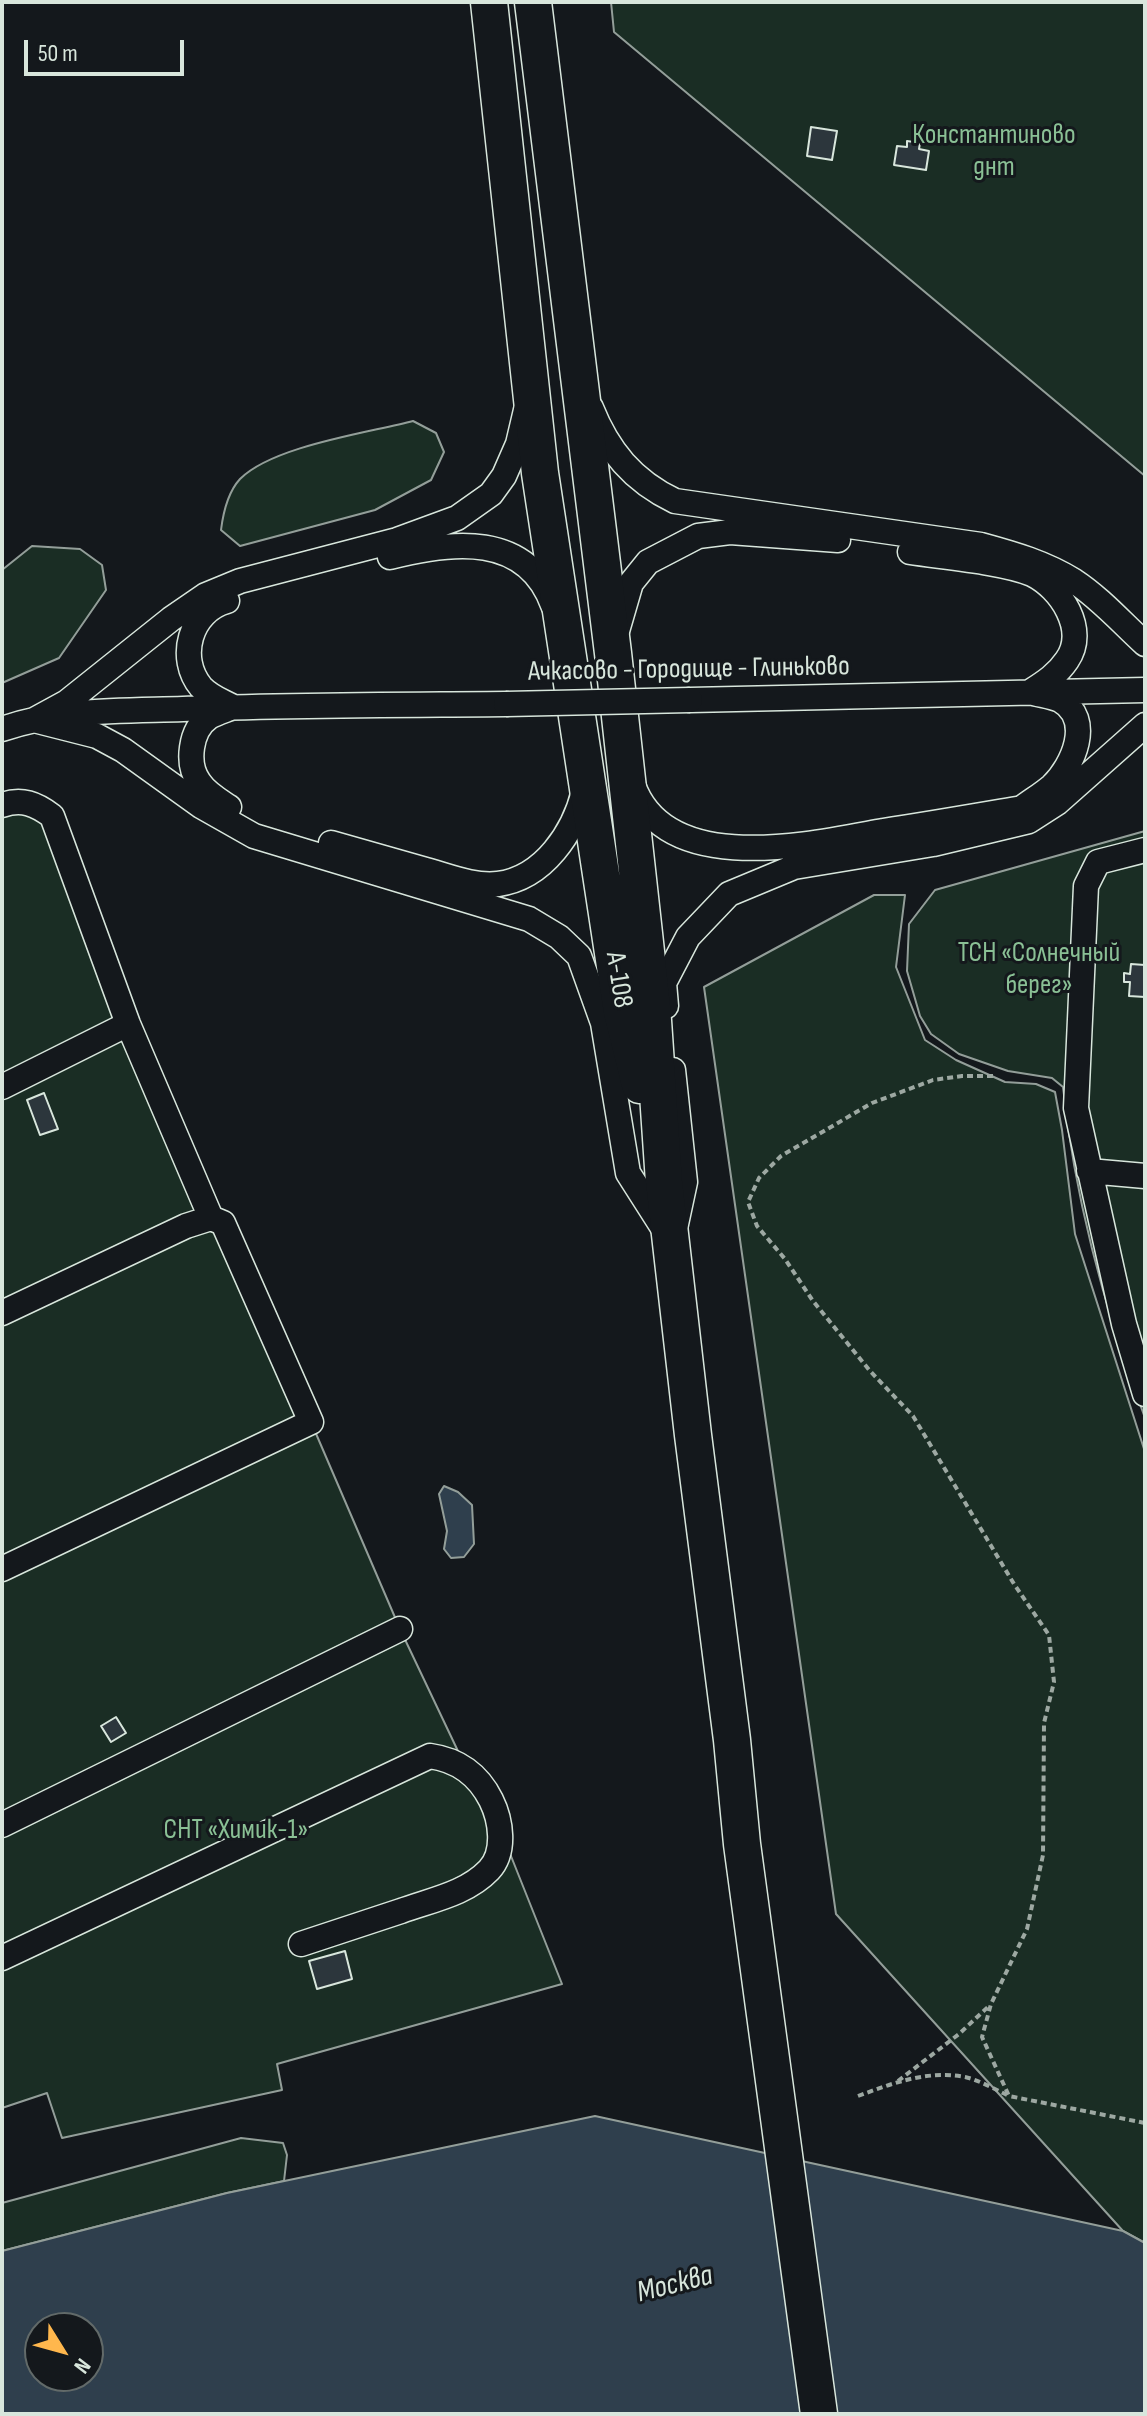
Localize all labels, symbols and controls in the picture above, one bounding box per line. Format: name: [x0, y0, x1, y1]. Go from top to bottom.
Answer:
scale bar: [28, 24, 188, 74]
text: 50 m: [38, 39, 78, 68]
park label: Константиново днт: [912, 119, 1076, 185]
street label: Ачкасово - Городище - Глиньково: [528, 650, 850, 690]
park label: ТСН «Солнечный берег»: [958, 937, 1120, 1003]
street label: А-108: [597, 950, 639, 1010]
park label: СНТ «Химик-1»: [164, 1814, 308, 1848]
water label: Москва: [633, 2258, 717, 2312]
north arrow: [24, 2312, 104, 2392]
text: N: [68, 2353, 96, 2378]

